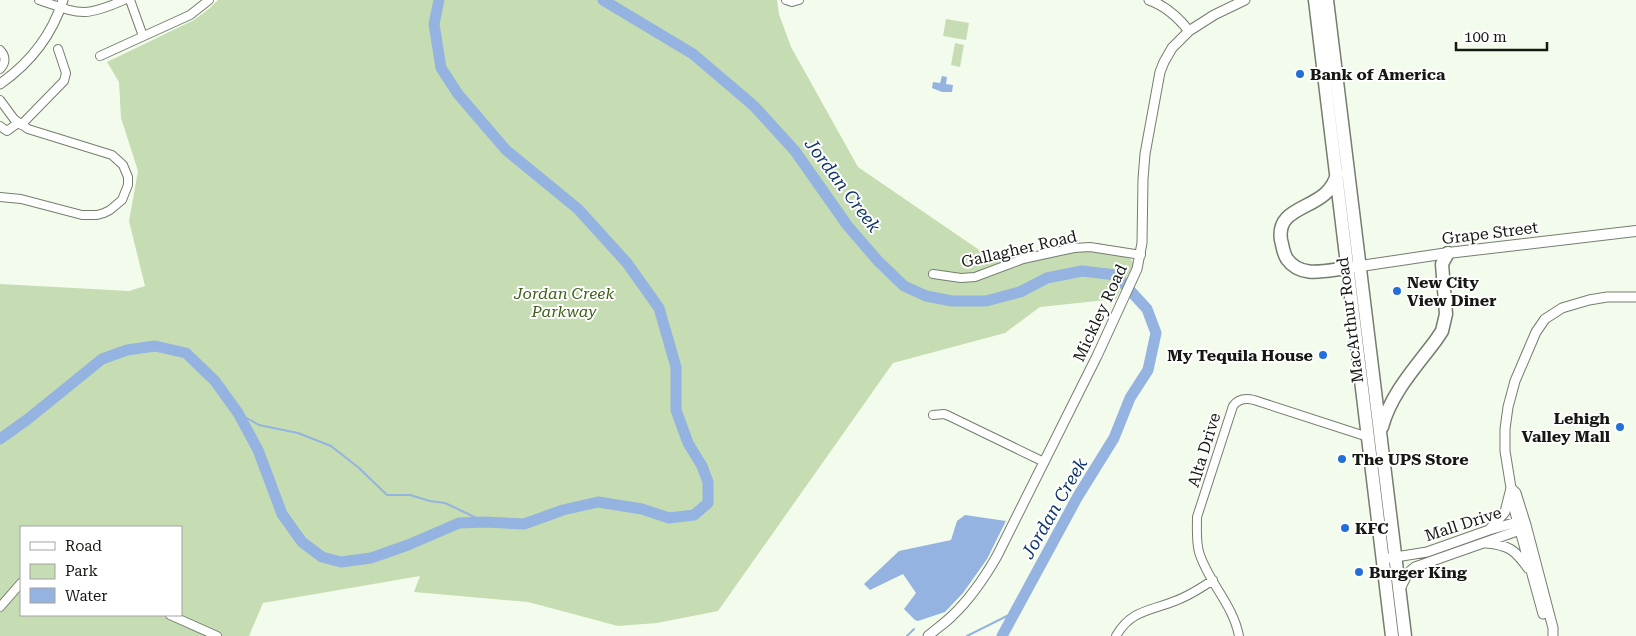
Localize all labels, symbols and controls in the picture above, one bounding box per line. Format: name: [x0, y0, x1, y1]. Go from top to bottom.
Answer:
scale bar: [1456, 20, 1547, 52]
text: 100 m: [1464, 28, 1507, 46]
place label: Bank of America: [1310, 65, 1446, 84]
marker: Bank of America: [1294, 68, 1306, 80]
water label: Jordan Creek: [800, 133, 885, 236]
street label: Grape Street: [1441, 218, 1539, 248]
street label: Gallagher Road: [959, 226, 1079, 272]
street label: MacArthur Road: [1333, 256, 1367, 384]
street label: Mickley Road: [1069, 261, 1131, 365]
place label: New City View Diner: [1407, 273, 1496, 310]
park label: Jordan Creek Parkway: [513, 284, 614, 321]
marker: New City View Diner: [1391, 285, 1403, 297]
place label: My Tequila House: [1167, 346, 1313, 365]
marker: My Tequila House: [1317, 349, 1329, 361]
place label: Lehigh Valley Mall: [1521, 409, 1611, 446]
street label: Alta Drive: [1184, 410, 1224, 489]
marker: Lehigh Valley Mall: [1614, 421, 1626, 433]
place label: The UPS Store: [1352, 450, 1469, 469]
marker: The UPS Store: [1336, 453, 1348, 465]
water label: Jordan Creek: [1016, 454, 1091, 563]
street label: Mall Drive: [1422, 503, 1504, 545]
place label: KFC: [1355, 519, 1388, 538]
marker: KFC: [1339, 522, 1351, 534]
legend: [20, 526, 182, 616]
text: Road: [65, 537, 102, 555]
text: Park: [65, 562, 99, 580]
place label: Burger King: [1369, 563, 1467, 582]
marker: Burger King: [1353, 566, 1365, 578]
text: Water: [65, 587, 107, 605]

